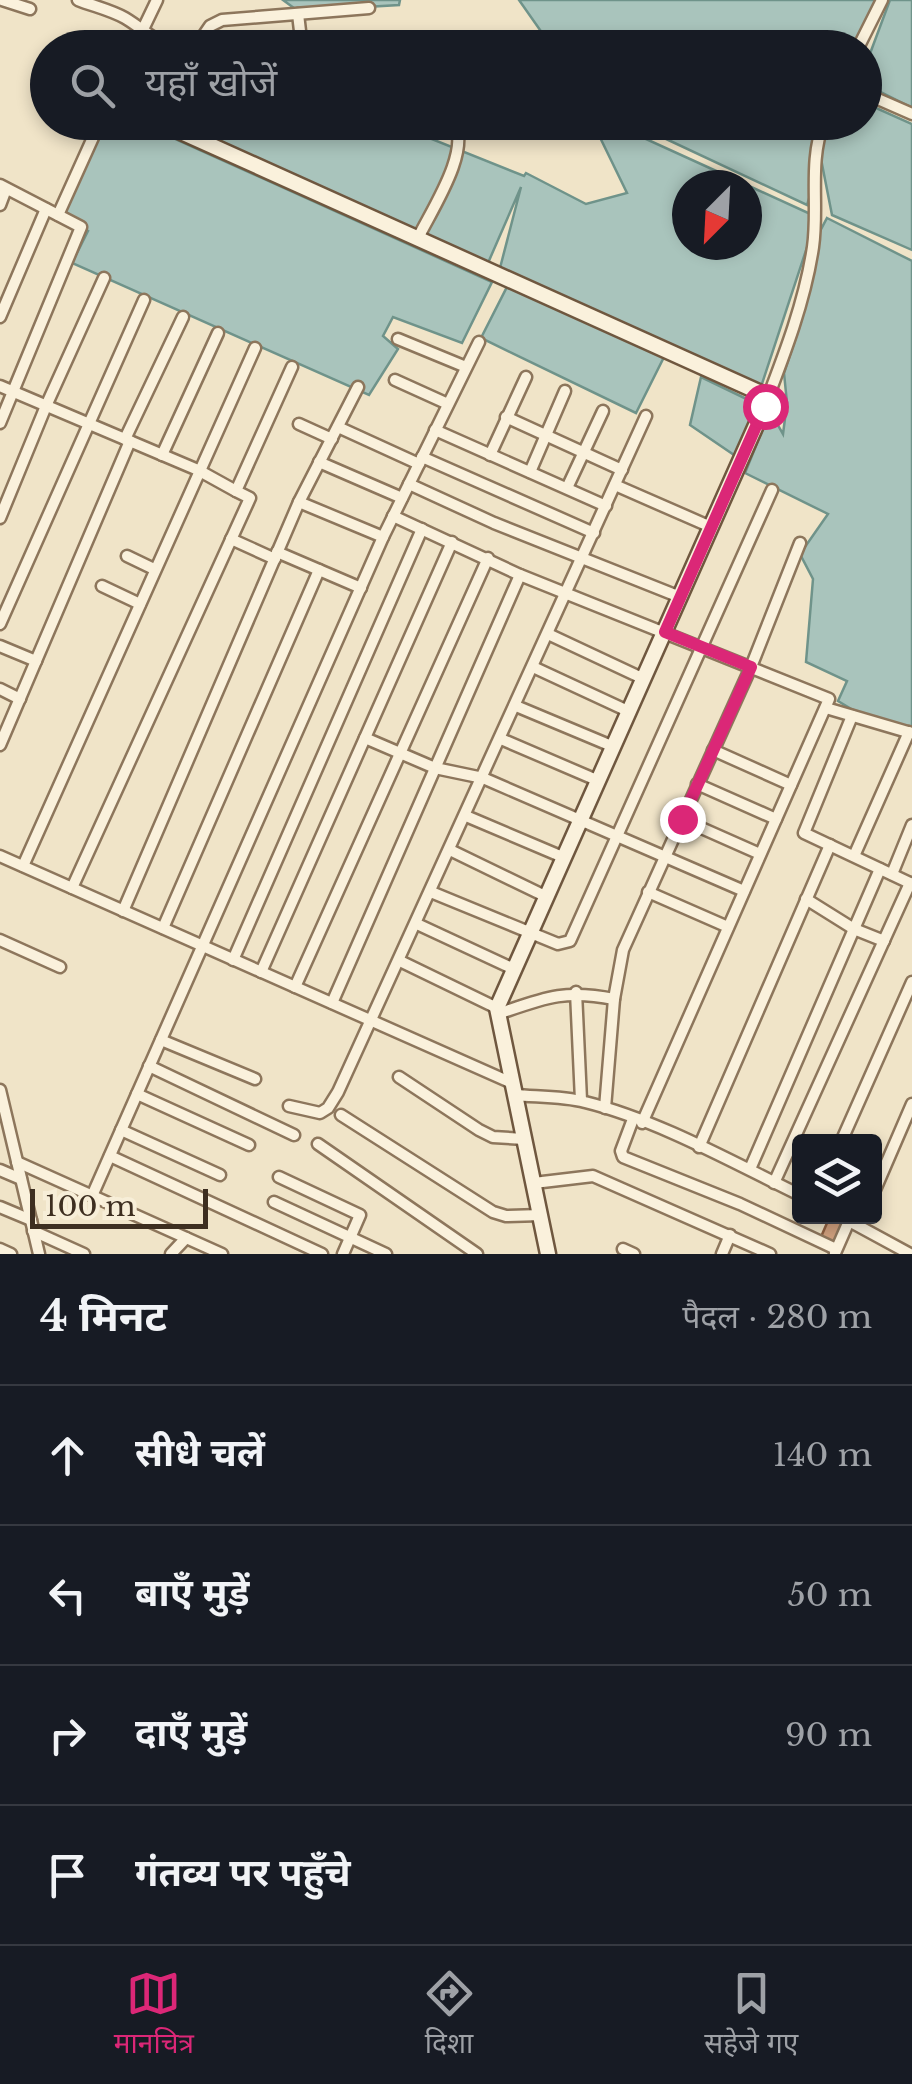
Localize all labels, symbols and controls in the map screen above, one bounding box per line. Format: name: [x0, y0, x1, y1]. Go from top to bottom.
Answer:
search box: [30, 30, 882, 140]
icon: search: [65, 58, 120, 113]
text: यहाँ खोजें: [145, 59, 277, 106]
north arrow: [672, 170, 762, 260]
route start: [743, 384, 789, 430]
route end: [660, 797, 706, 843]
map controls: [792, 1134, 882, 1224]
button: layers: [792, 1134, 882, 1224]
scale bar: [30, 1184, 208, 1228]
text: 100 m: [45, 1189, 136, 1224]
text: 4 मिनट: [40, 1290, 167, 1342]
text: पैदल · 280 m: [682, 1297, 872, 1337]
icon: ahead: [40, 1428, 95, 1483]
text: सीधे चलें: [135, 1429, 265, 1476]
text: 140 m: [773, 1435, 872, 1475]
icon: left: [40, 1568, 95, 1623]
text: बाएँ मुड़ें: [135, 1569, 249, 1616]
text: 50 m: [787, 1575, 872, 1615]
icon: right: [40, 1708, 95, 1763]
text: दाएँ मुड़ें: [135, 1709, 247, 1756]
text: 90 m: [785, 1715, 872, 1755]
icon: arrive: [40, 1848, 95, 1903]
text: गंतव्य पर पहुँचे: [135, 1849, 351, 1896]
tab: मानचित्र: [114, 1966, 194, 2064]
tab: दिशा: [422, 1966, 477, 2064]
tab: सहेजे गए: [704, 1966, 798, 2064]

